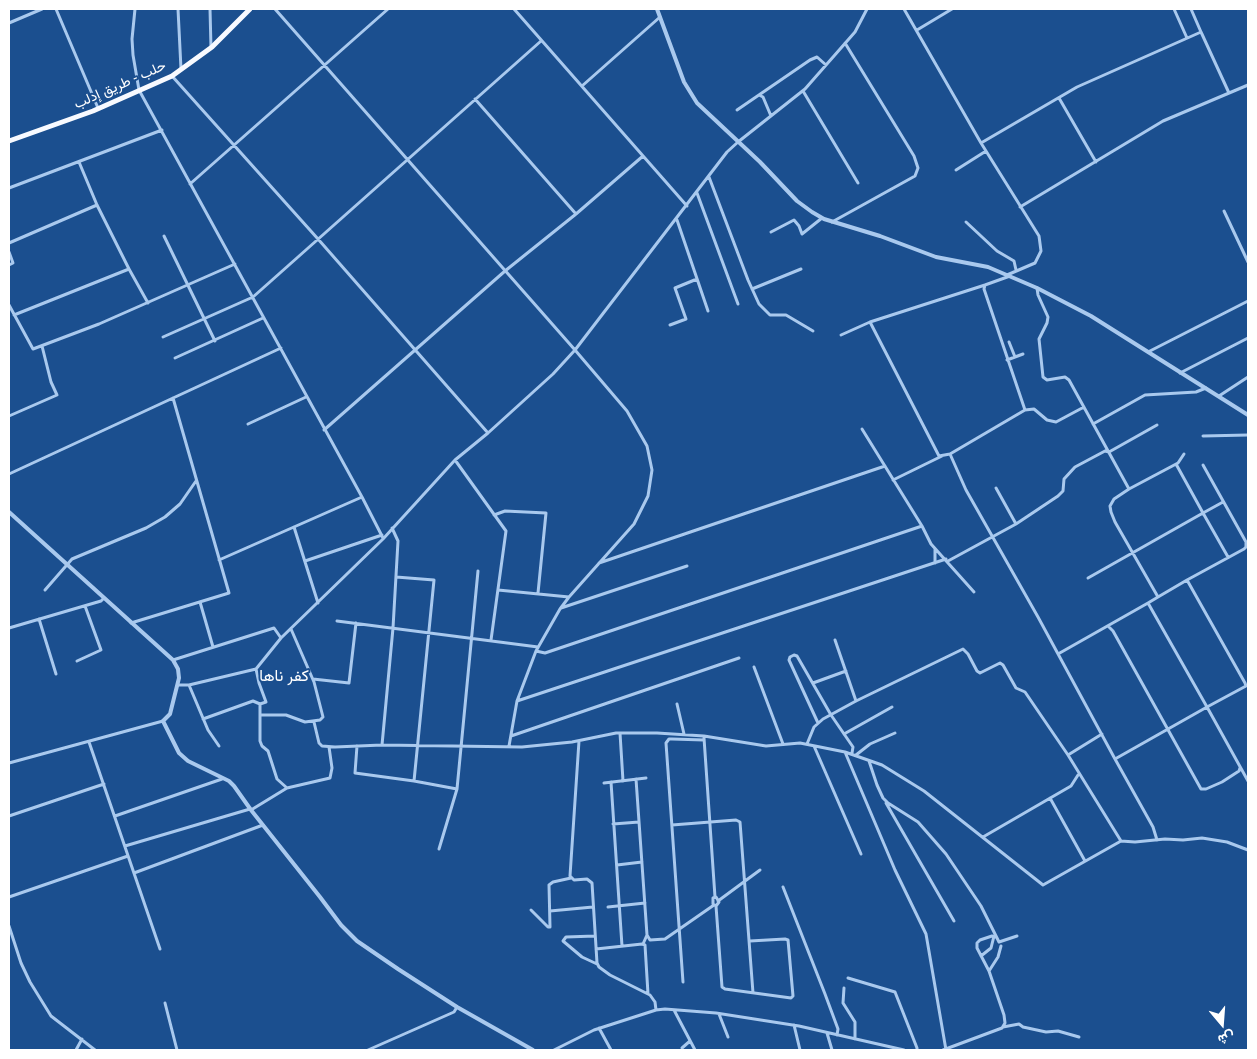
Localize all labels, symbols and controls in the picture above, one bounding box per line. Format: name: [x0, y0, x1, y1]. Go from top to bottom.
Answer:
street label: حلب - طريق إدلب: [71, 57, 169, 113]
district label: كفر ناها: [259, 666, 309, 686]
north arrow: [1197, 999, 1247, 1049]
text: ش: [1216, 1027, 1238, 1050]

